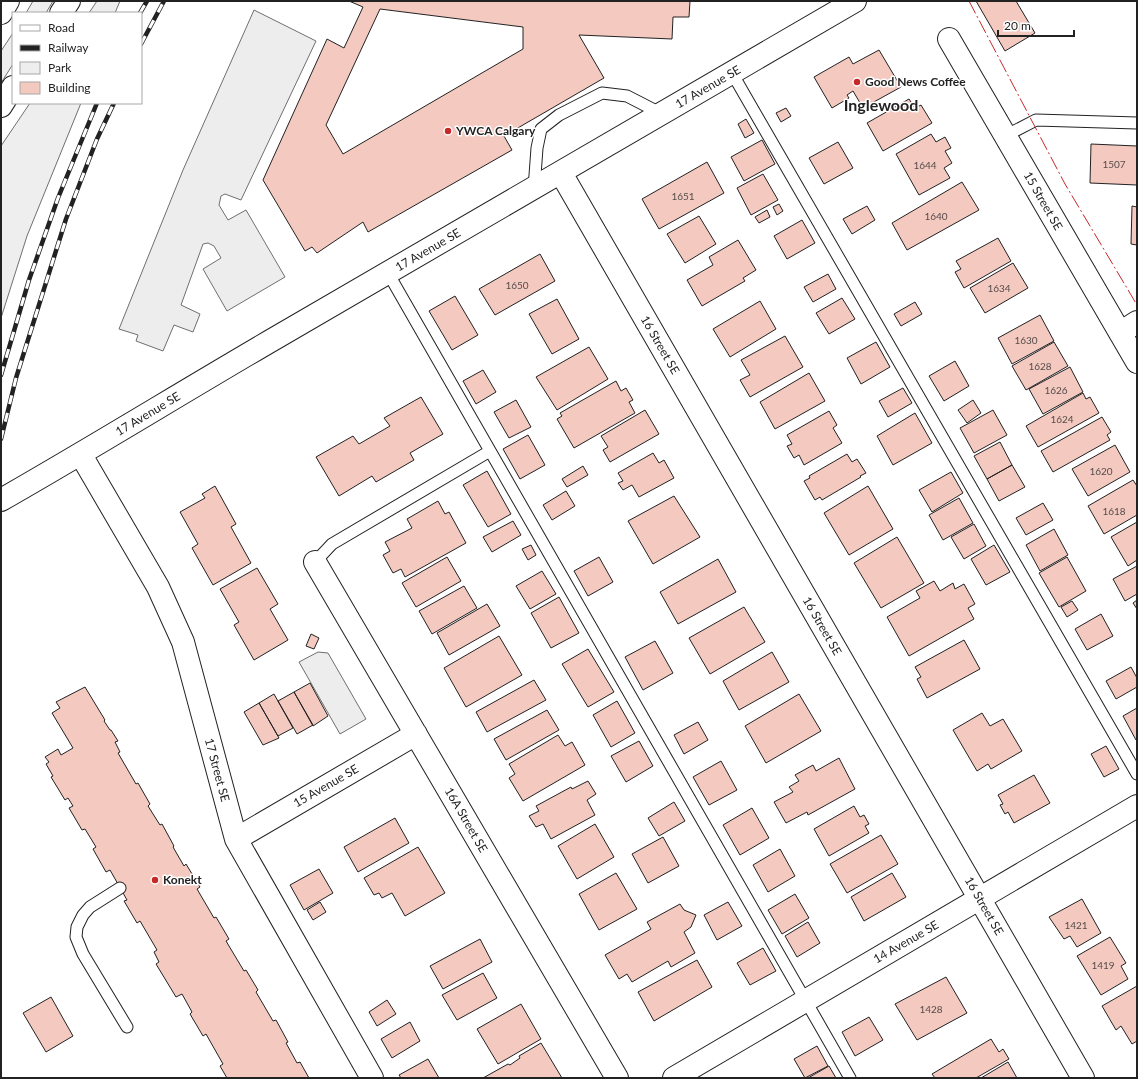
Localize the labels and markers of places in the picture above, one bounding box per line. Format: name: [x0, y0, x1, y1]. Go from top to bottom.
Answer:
place label: Good News Coffee: [865, 74, 966, 89]
marker: Good News Coffee: [852, 77, 862, 87]
place label: YWCA Calgary: [455, 123, 536, 138]
marker: YWCA Calgary: [443, 126, 453, 136]
place label: Konekt: [163, 872, 202, 887]
marker: Konekt: [150, 875, 160, 885]

